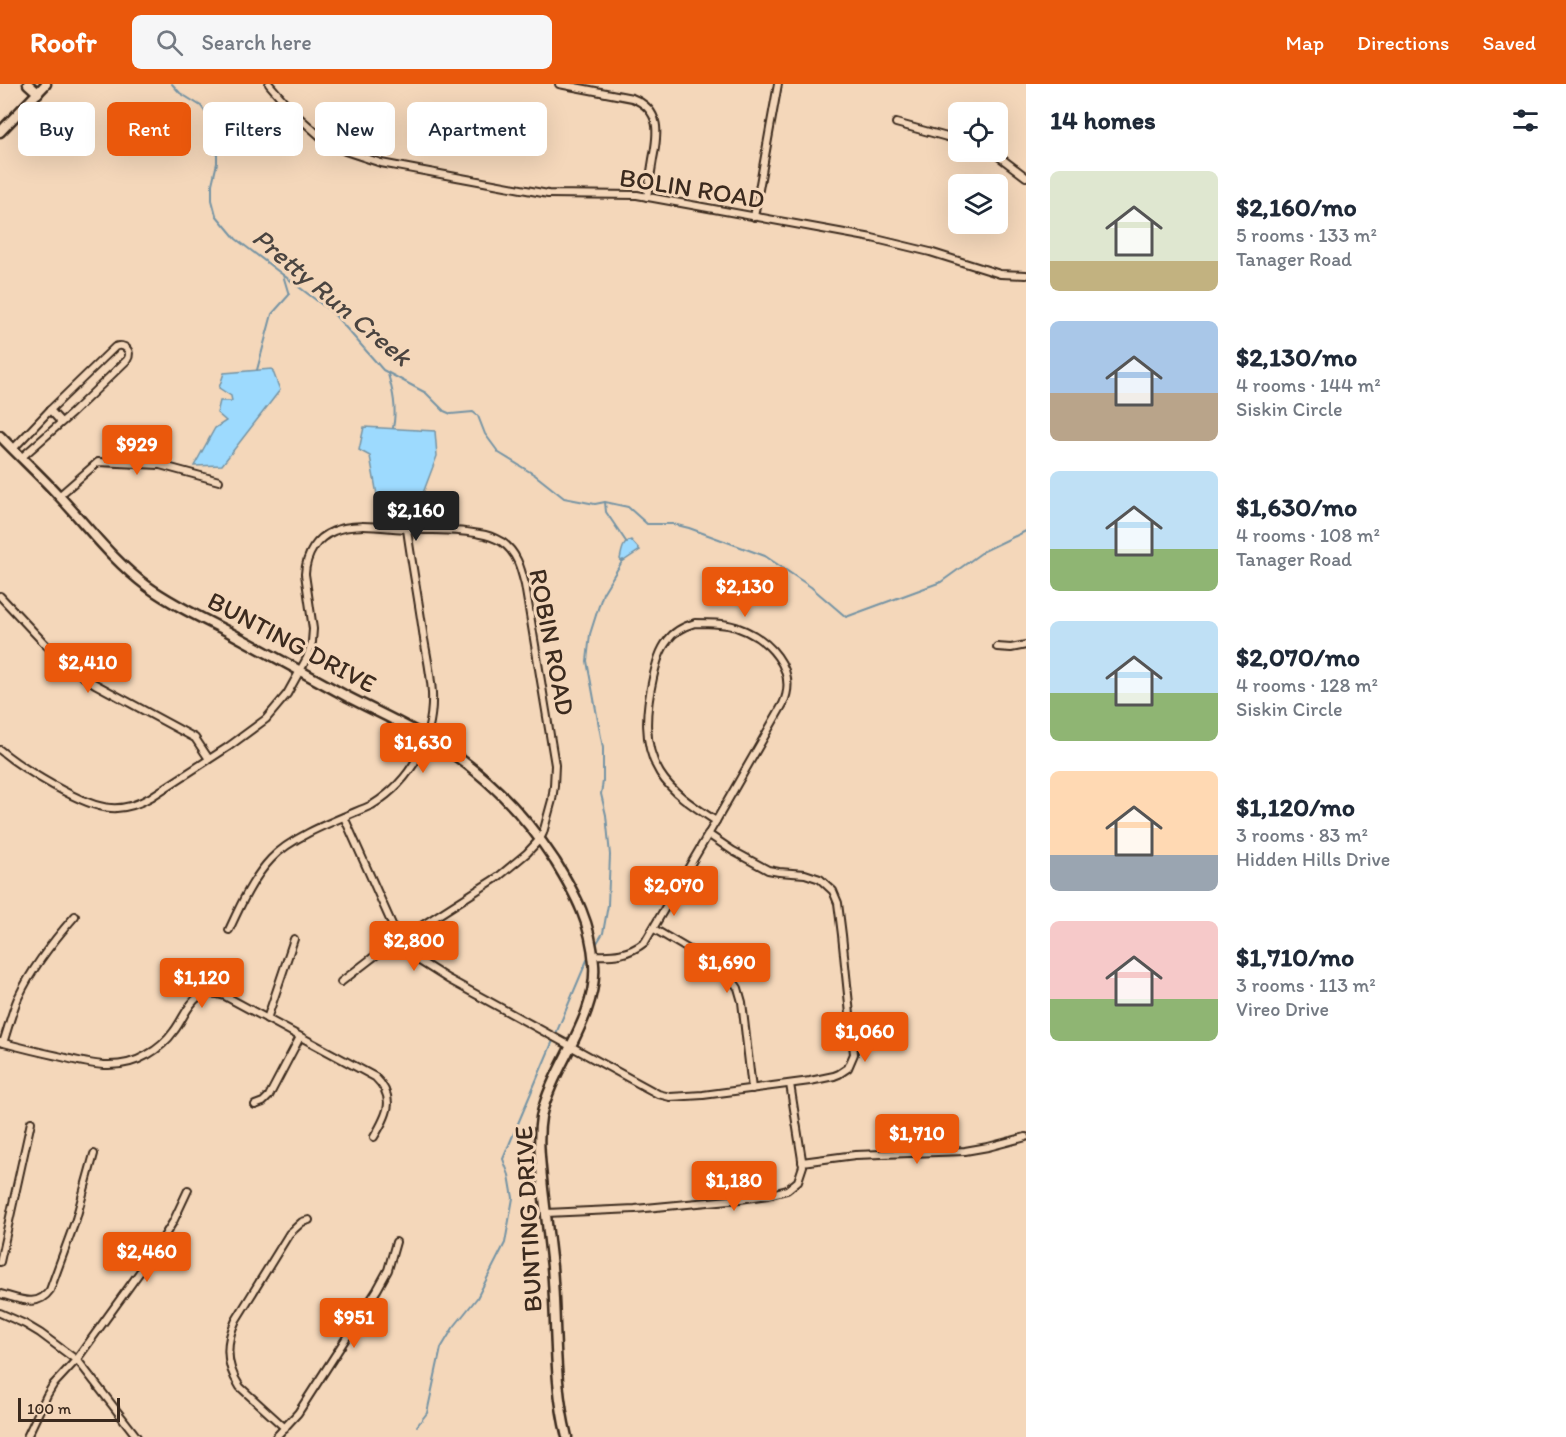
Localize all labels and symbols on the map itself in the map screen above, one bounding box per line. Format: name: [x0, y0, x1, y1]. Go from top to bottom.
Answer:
street label: BOLIN ROAD: [617, 161, 767, 215]
water label: Pretty Run Creek: [246, 220, 420, 374]
pin: $929: [101, 425, 173, 476]
pin: $2,160: [367, 491, 465, 542]
street label: ROBIN ROAD: [522, 566, 582, 718]
pin: $2,130: [696, 567, 794, 618]
street label: BUNTING DRIVE: [202, 584, 382, 700]
pin: $2,410: [39, 643, 137, 694]
pin: $1,630: [374, 723, 472, 774]
pin: $2,070: [625, 866, 723, 917]
pin: $2,800: [365, 921, 463, 972]
pin: $1,690: [678, 943, 776, 994]
pin: $1,120: [153, 958, 251, 1009]
pin: $1,060: [816, 1012, 914, 1063]
pin: $1,710: [868, 1114, 966, 1165]
street label: BUNTING DRIVE: [507, 1125, 549, 1313]
pin: $1,180: [685, 1161, 783, 1212]
pin: $2,460: [98, 1232, 196, 1283]
pin: $951: [318, 1298, 390, 1349]
scale bar: [18, 1395, 120, 1422]

